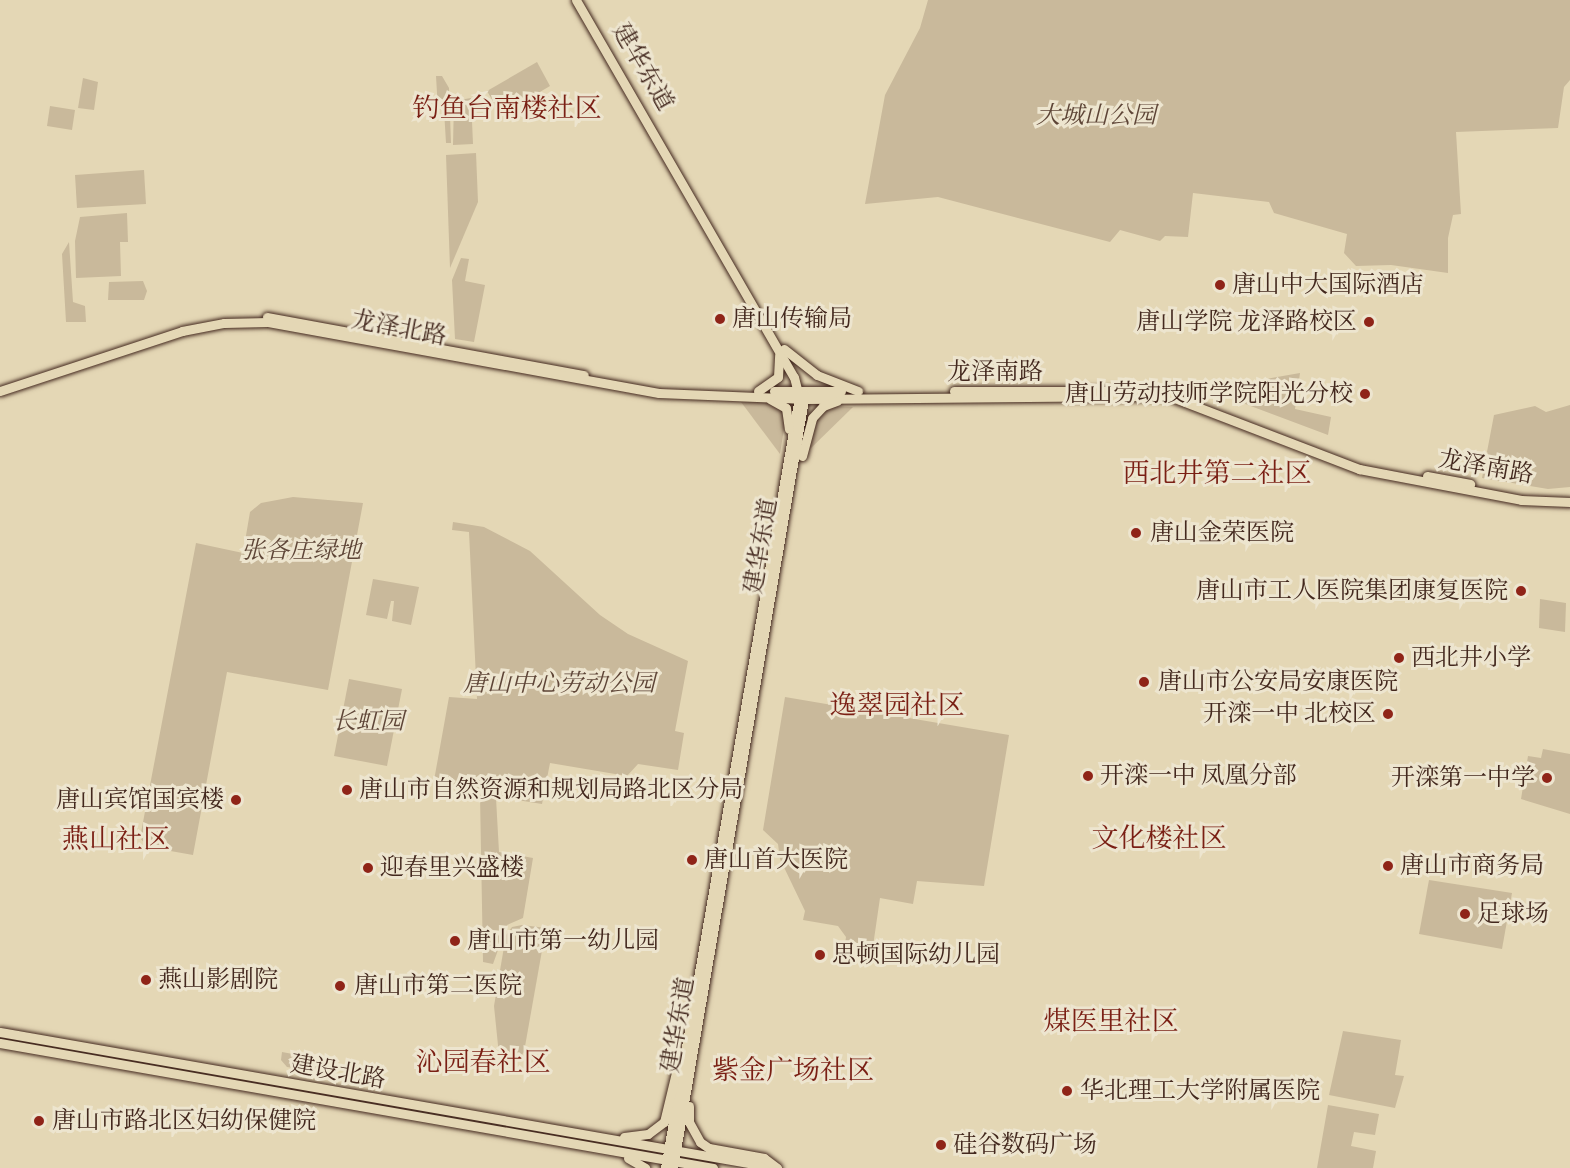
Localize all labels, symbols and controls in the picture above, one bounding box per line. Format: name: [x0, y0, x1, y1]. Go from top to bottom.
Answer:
street label: 建华东道: [607, 18, 679, 116]
district label: 钓鱼台南楼社区: [413, 93, 601, 125]
park label: 大城山公园: [1036, 102, 1156, 130]
place label: 唐山中大国际酒店: [1232, 271, 1424, 299]
marker: 唐山中大国际酒店: [1213, 278, 1227, 292]
street label: 龙泽北路: [349, 305, 449, 351]
place label: 唐山传输局: [732, 305, 852, 333]
place label: 唐山学院 龙泽路校区: [1136, 308, 1357, 336]
marker: 唐山传输局: [713, 312, 727, 326]
marker: 唐山学院 龙泽路校区: [1362, 315, 1376, 329]
street label: 龙泽南路: [947, 358, 1043, 386]
place label: 唐山劳动技师学院阳光分校: [1065, 380, 1353, 408]
marker: 唐山劳动技师学院阳光分校: [1358, 387, 1372, 401]
street label: 龙泽南路: [1436, 444, 1536, 490]
district label: 西北井第二社区: [1123, 458, 1311, 490]
street label: 建华东道: [738, 496, 784, 596]
place label: 唐山金荣医院: [1150, 519, 1294, 547]
marker: 唐山金荣医院: [1127, 524, 1145, 542]
park label: 张各庄绿地: [241, 537, 361, 565]
place label: 唐山市工人医院集团康复医院: [1196, 577, 1508, 605]
marker: 唐山市工人医院集团康复医院: [1512, 582, 1530, 600]
place label: 西北井小学: [1411, 644, 1531, 672]
marker: 西北井小学: [1392, 651, 1406, 665]
place label: 唐山市公安局安康医院: [1158, 668, 1398, 696]
park label: 唐山中心劳动公园: [463, 670, 655, 698]
marker: 唐山市公安局安康医院: [1135, 673, 1153, 691]
district label: 逸翠园社区: [830, 690, 964, 722]
place label: 开滦一中 北校区: [1203, 700, 1376, 728]
marker: 开滦一中 北校区: [1381, 707, 1395, 721]
park label: 长虹园: [332, 708, 404, 736]
place label: 开滦一中 凤凰分部: [1100, 762, 1297, 790]
place label: 开滦第一中学: [1391, 764, 1535, 792]
marker: 开滦一中 凤凰分部: [1081, 769, 1095, 783]
marker: 开滦第一中学: [1540, 771, 1554, 785]
place label: 唐山市自然资源和规划局路北区分局: [359, 776, 743, 804]
marker: 唐山市自然资源和规划局路北区分局: [340, 783, 354, 797]
place label: 唐山宾馆国宾楼: [56, 786, 224, 814]
marker: 唐山宾馆国宾楼: [229, 793, 243, 807]
district label: 文化楼社区: [1092, 823, 1226, 855]
district label: 燕山社区: [62, 824, 170, 856]
place label: 唐山首大医院: [704, 846, 848, 874]
place label: 唐山市商务局: [1400, 852, 1544, 880]
marker: 唐山首大医院: [685, 853, 699, 867]
place label: 迎春里兴盛楼: [380, 854, 524, 882]
marker: 唐山市商务局: [1381, 859, 1395, 873]
marker: 迎春里兴盛楼: [361, 861, 375, 875]
place label: 足球场: [1477, 900, 1549, 928]
marker: 足球场: [1458, 907, 1472, 921]
place label: 唐山市第一幼儿园: [467, 927, 659, 955]
marker: 唐山市第一幼儿园: [448, 934, 462, 948]
place label: 思顿国际幼儿园: [832, 941, 1000, 969]
marker: 思顿国际幼儿园: [813, 948, 827, 962]
place label: 燕山影剧院: [158, 966, 278, 994]
place label: 唐山市第二医院: [354, 972, 522, 1000]
marker: 燕山影剧院: [139, 973, 153, 987]
street label: 建华东道: [655, 975, 701, 1075]
marker: 唐山市第二医院: [331, 977, 349, 995]
district label: 煤医里社区: [1044, 1006, 1178, 1038]
district label: 沁园春社区: [416, 1047, 550, 1079]
street label: 建设北路: [288, 1049, 388, 1095]
district label: 紫金广场社区: [712, 1055, 874, 1087]
place label: 华北理工大学附属医院: [1080, 1077, 1320, 1105]
marker: 华北理工大学附属医院: [1058, 1082, 1076, 1100]
place label: 唐山市路北区妇幼保健院: [52, 1107, 316, 1135]
marker: 唐山市路北区妇幼保健院: [30, 1112, 48, 1130]
place label: 硅谷数码广场: [953, 1131, 1097, 1159]
marker: 硅谷数码广场: [934, 1138, 948, 1152]

